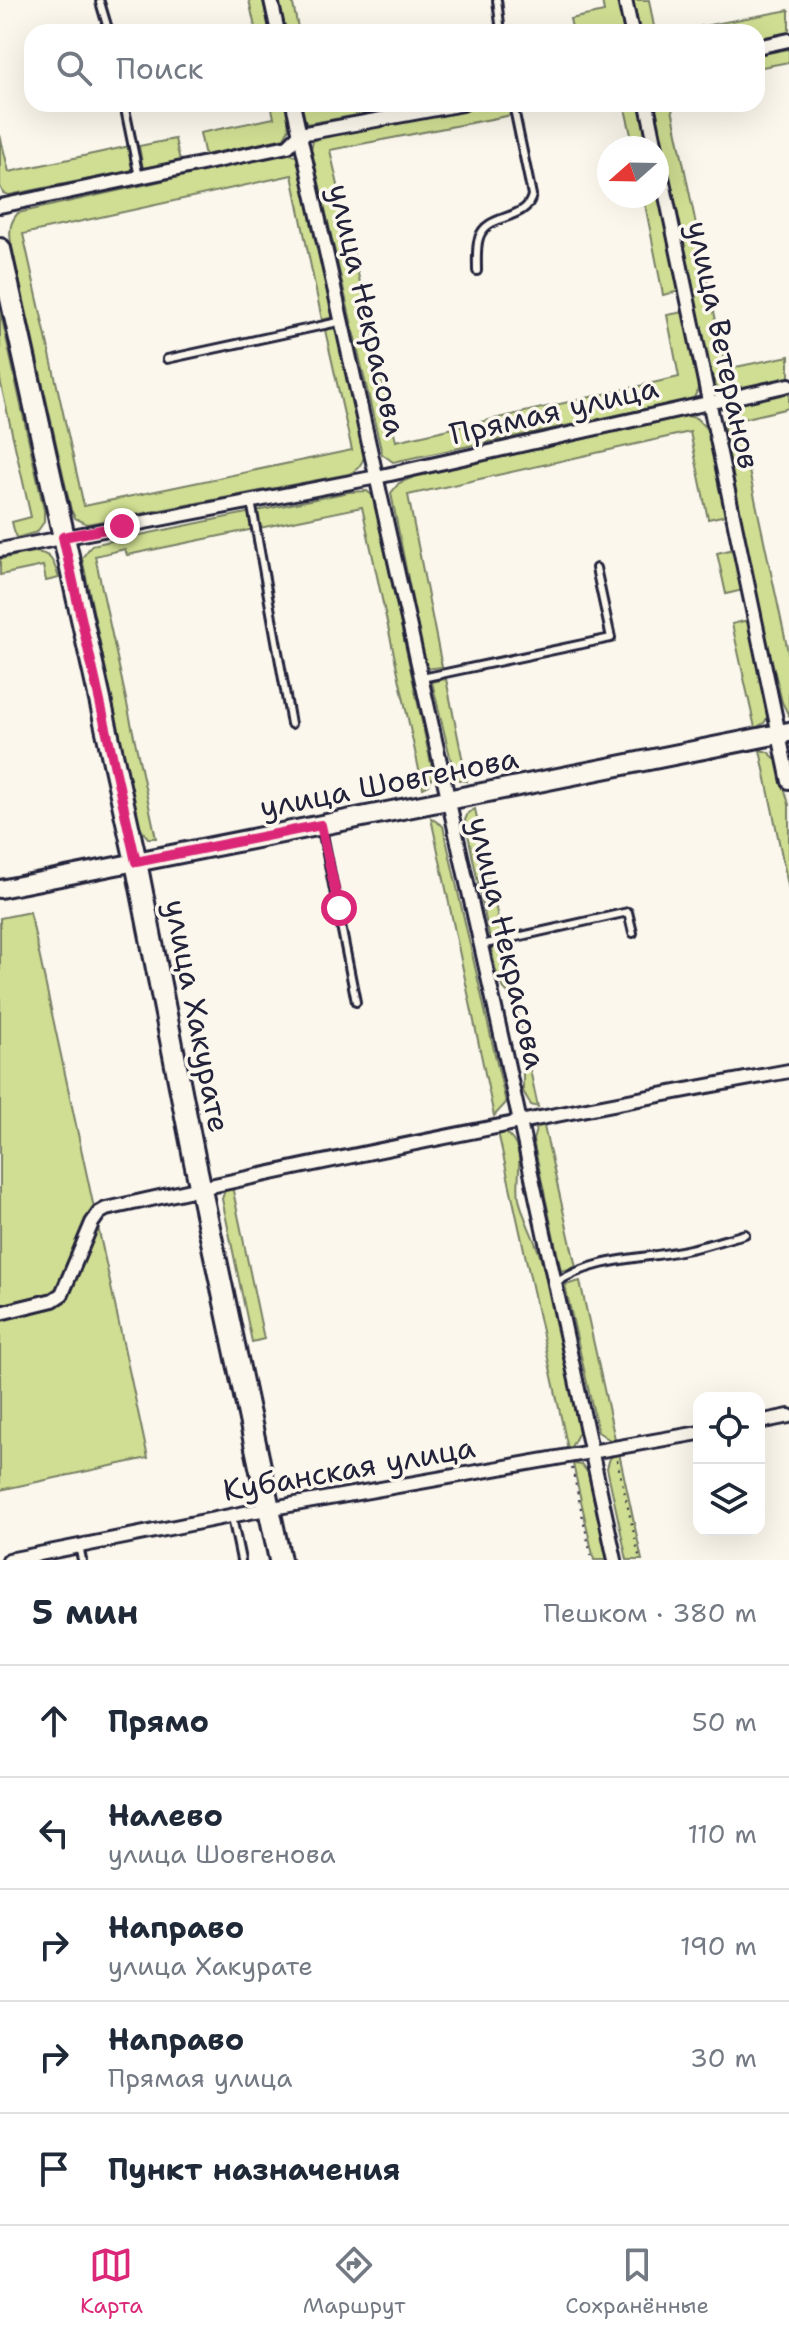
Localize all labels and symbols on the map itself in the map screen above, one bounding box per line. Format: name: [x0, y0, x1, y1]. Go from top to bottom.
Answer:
north arrow: [597, 136, 669, 208]
street label: улица Некрасова: [319, 180, 417, 440]
street label: улица Ветеранов: [677, 217, 770, 473]
street label: Прямая улица: [446, 367, 662, 454]
route end: [104, 508, 140, 544]
street label: улица Шовгенова: [256, 737, 522, 828]
street label: улица Некрасова: [459, 813, 557, 1073]
route start: [321, 890, 357, 926]
street label: улица Хакурате: [155, 896, 240, 1136]
street label: Кубанская улица: [220, 1426, 479, 1511]

